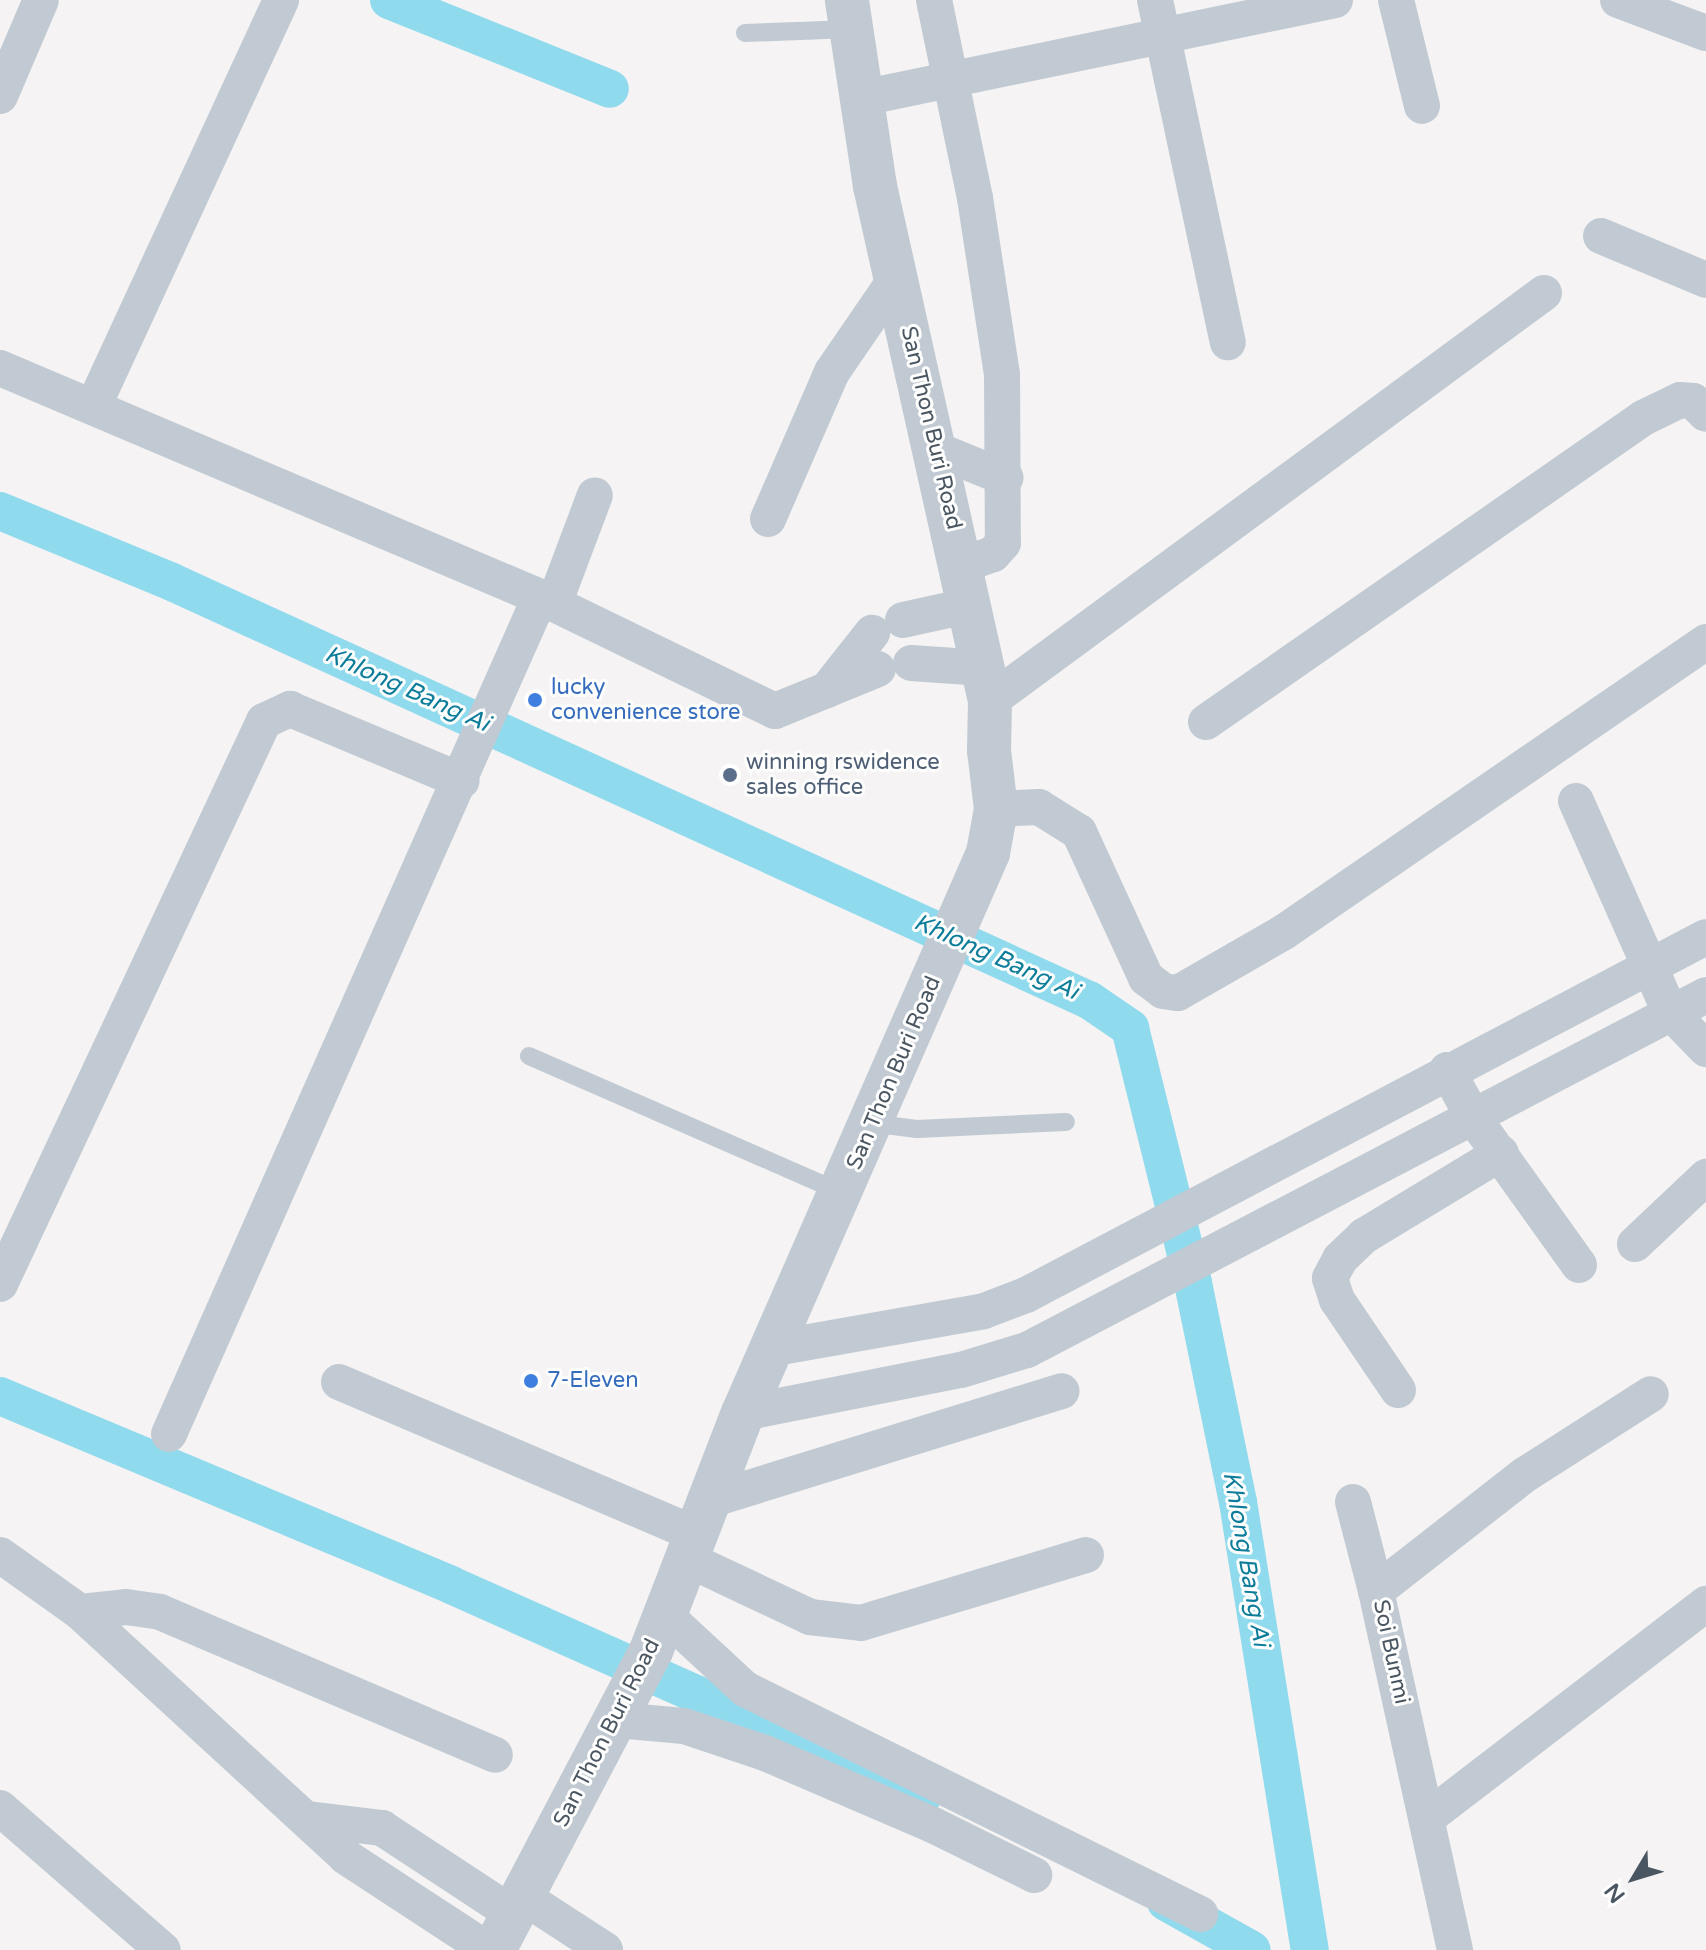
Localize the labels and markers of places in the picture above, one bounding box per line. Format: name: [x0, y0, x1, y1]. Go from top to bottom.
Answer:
place label: lucky convenience store: [551, 674, 740, 726]
marker: lucky convenience store: [526, 691, 544, 709]
place label: winning rswidence sales office: [746, 749, 940, 800]
marker: winning rswidence sales office: [721, 766, 739, 784]
place label: 7-Eleven: [547, 1368, 639, 1394]
marker: 7-Eleven: [522, 1372, 540, 1390]

